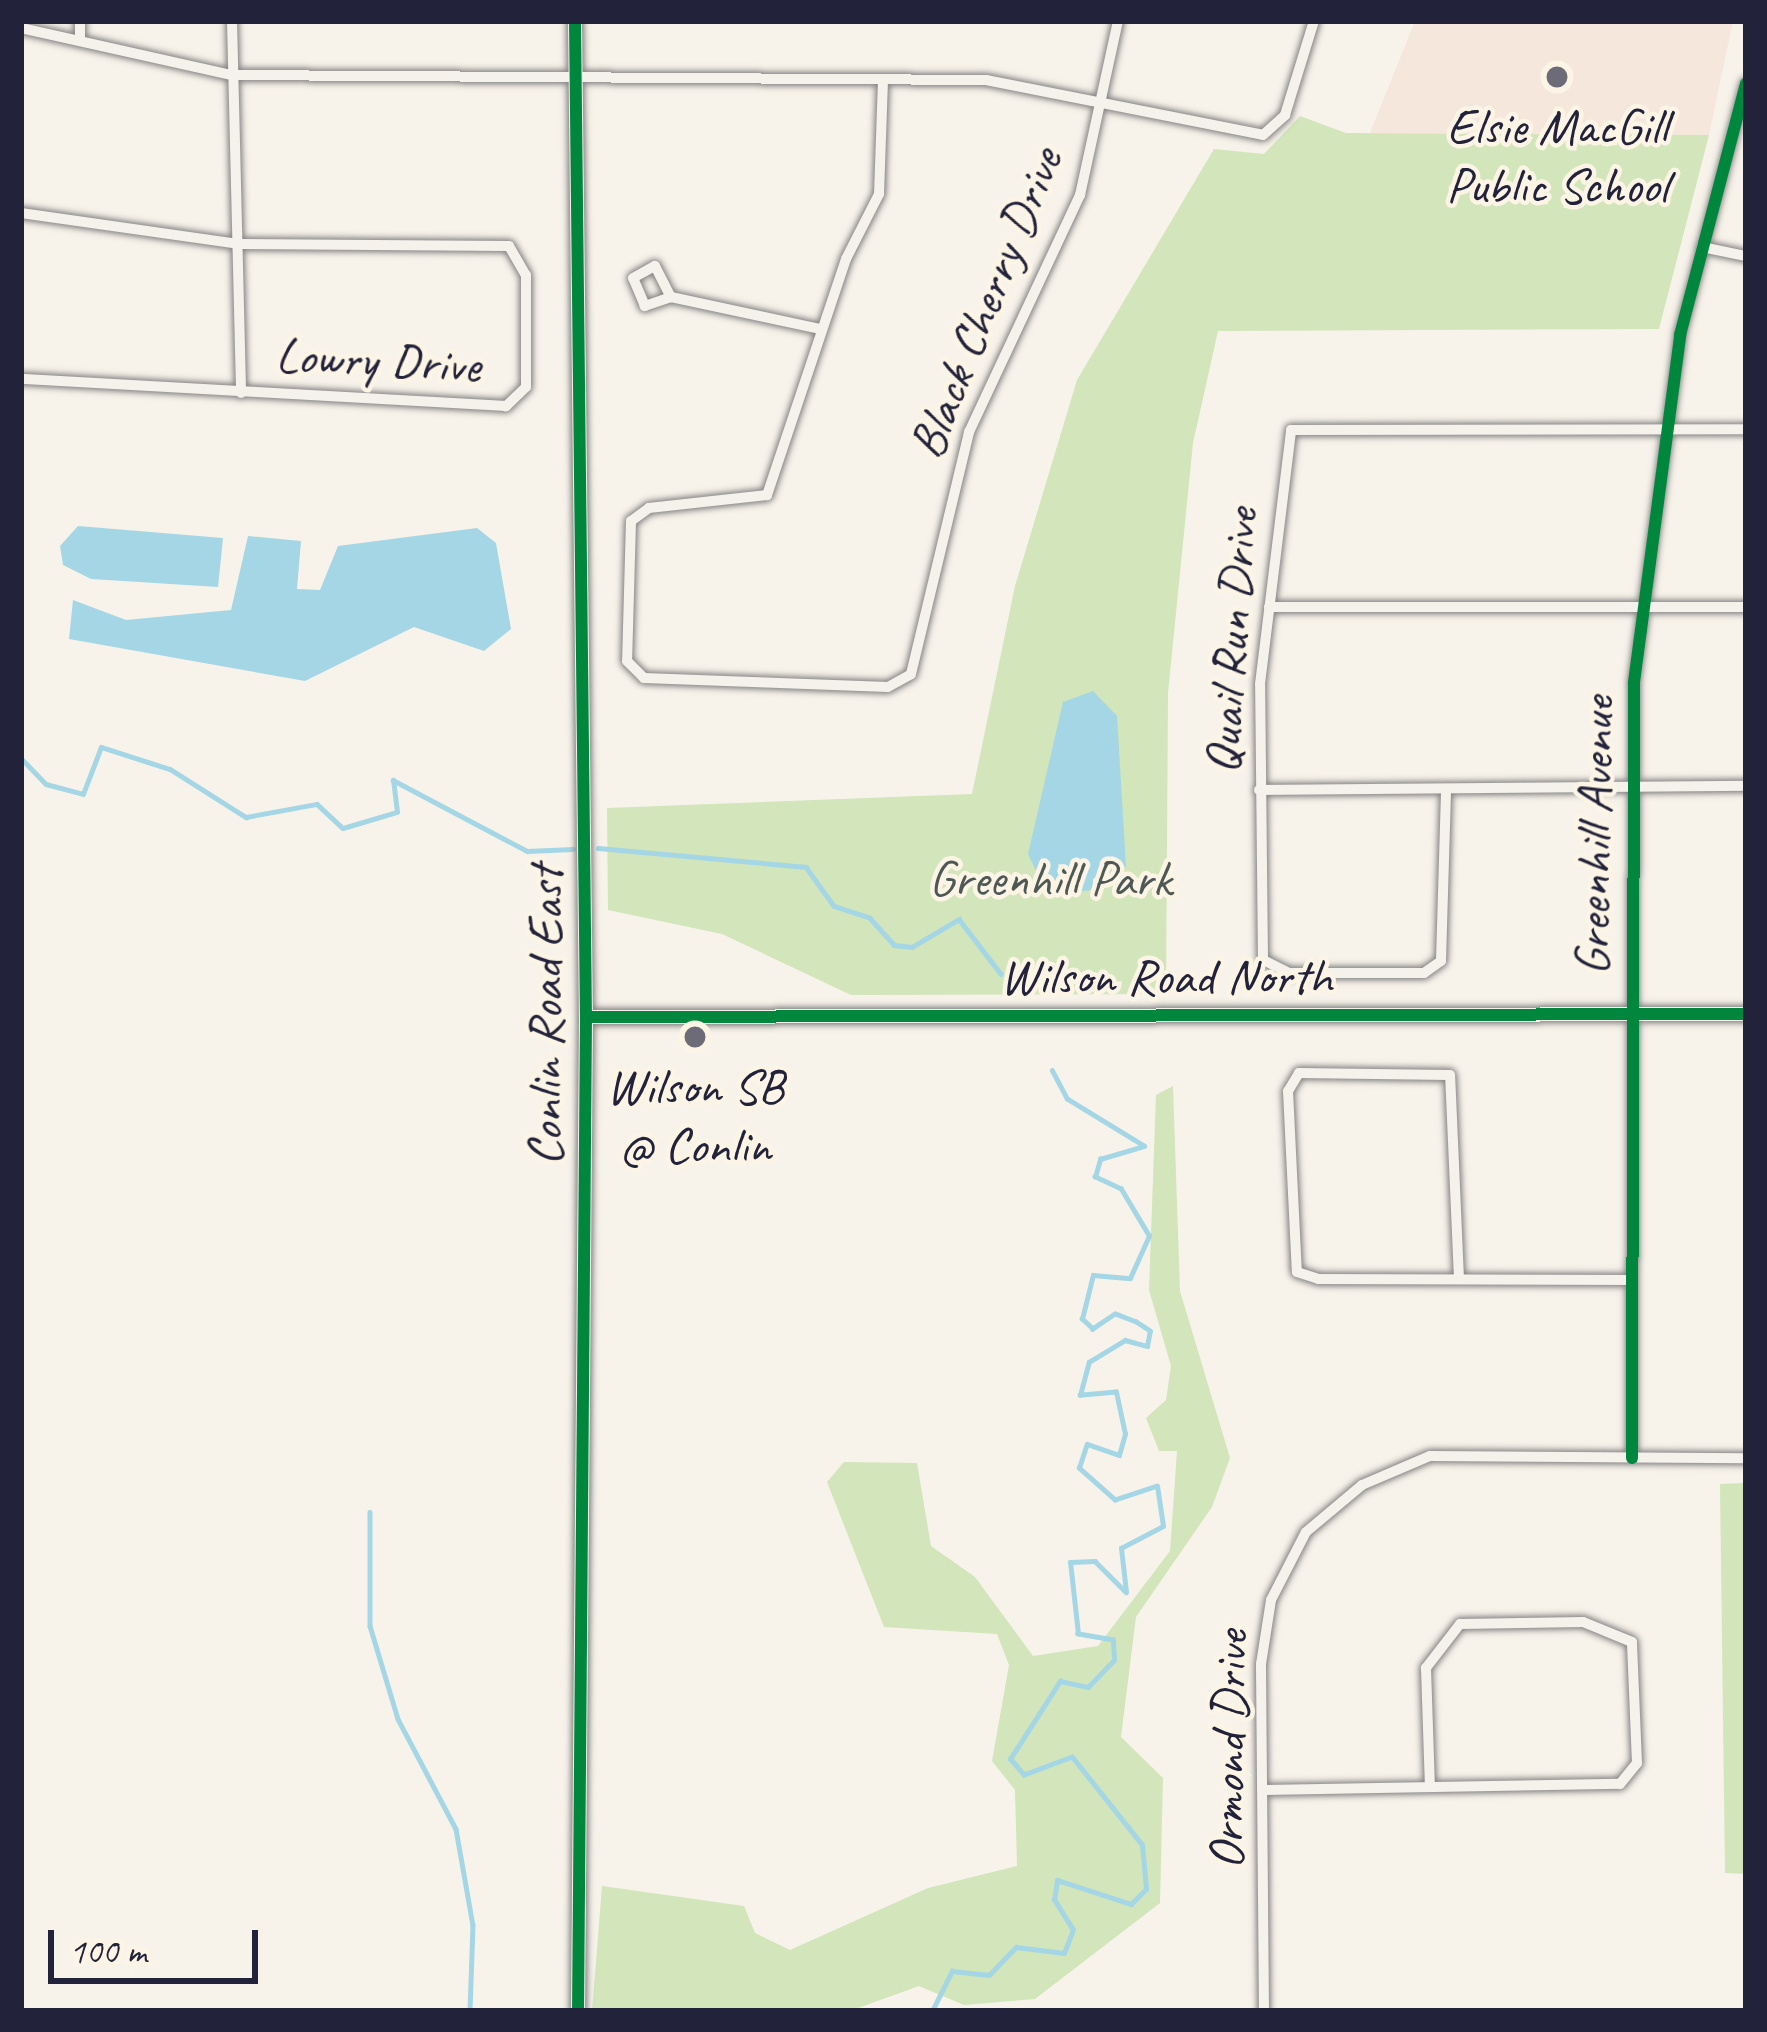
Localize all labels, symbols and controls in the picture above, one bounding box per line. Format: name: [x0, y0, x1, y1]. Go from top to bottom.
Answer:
marker: Elsie MacGill Public School: [1544, 64, 1570, 90]
place label: Elsie MacGill Public School: [1446, 96, 1668, 216]
street label: Black Cherry Drive: [895, 139, 1075, 467]
street label: Lowry Drive: [274, 324, 482, 396]
street label: Quail Run Drive: [1191, 506, 1271, 776]
street label: Greenhill Avenue: [1561, 696, 1627, 976]
park label: Greenhill Park: [929, 847, 1171, 909]
street label: Conlin Road East: [514, 866, 576, 1166]
street label: Wilson Road North: [1000, 945, 1332, 1007]
marker: Wilson SB @ Conlin: [682, 1024, 708, 1050]
place label: Wilson SB @ Conlin: [606, 1056, 784, 1176]
street label: Ormond Drive: [1195, 1630, 1261, 1870]
scale bar: [54, 1906, 264, 1980]
text: 100 m: [69, 1928, 146, 1974]

